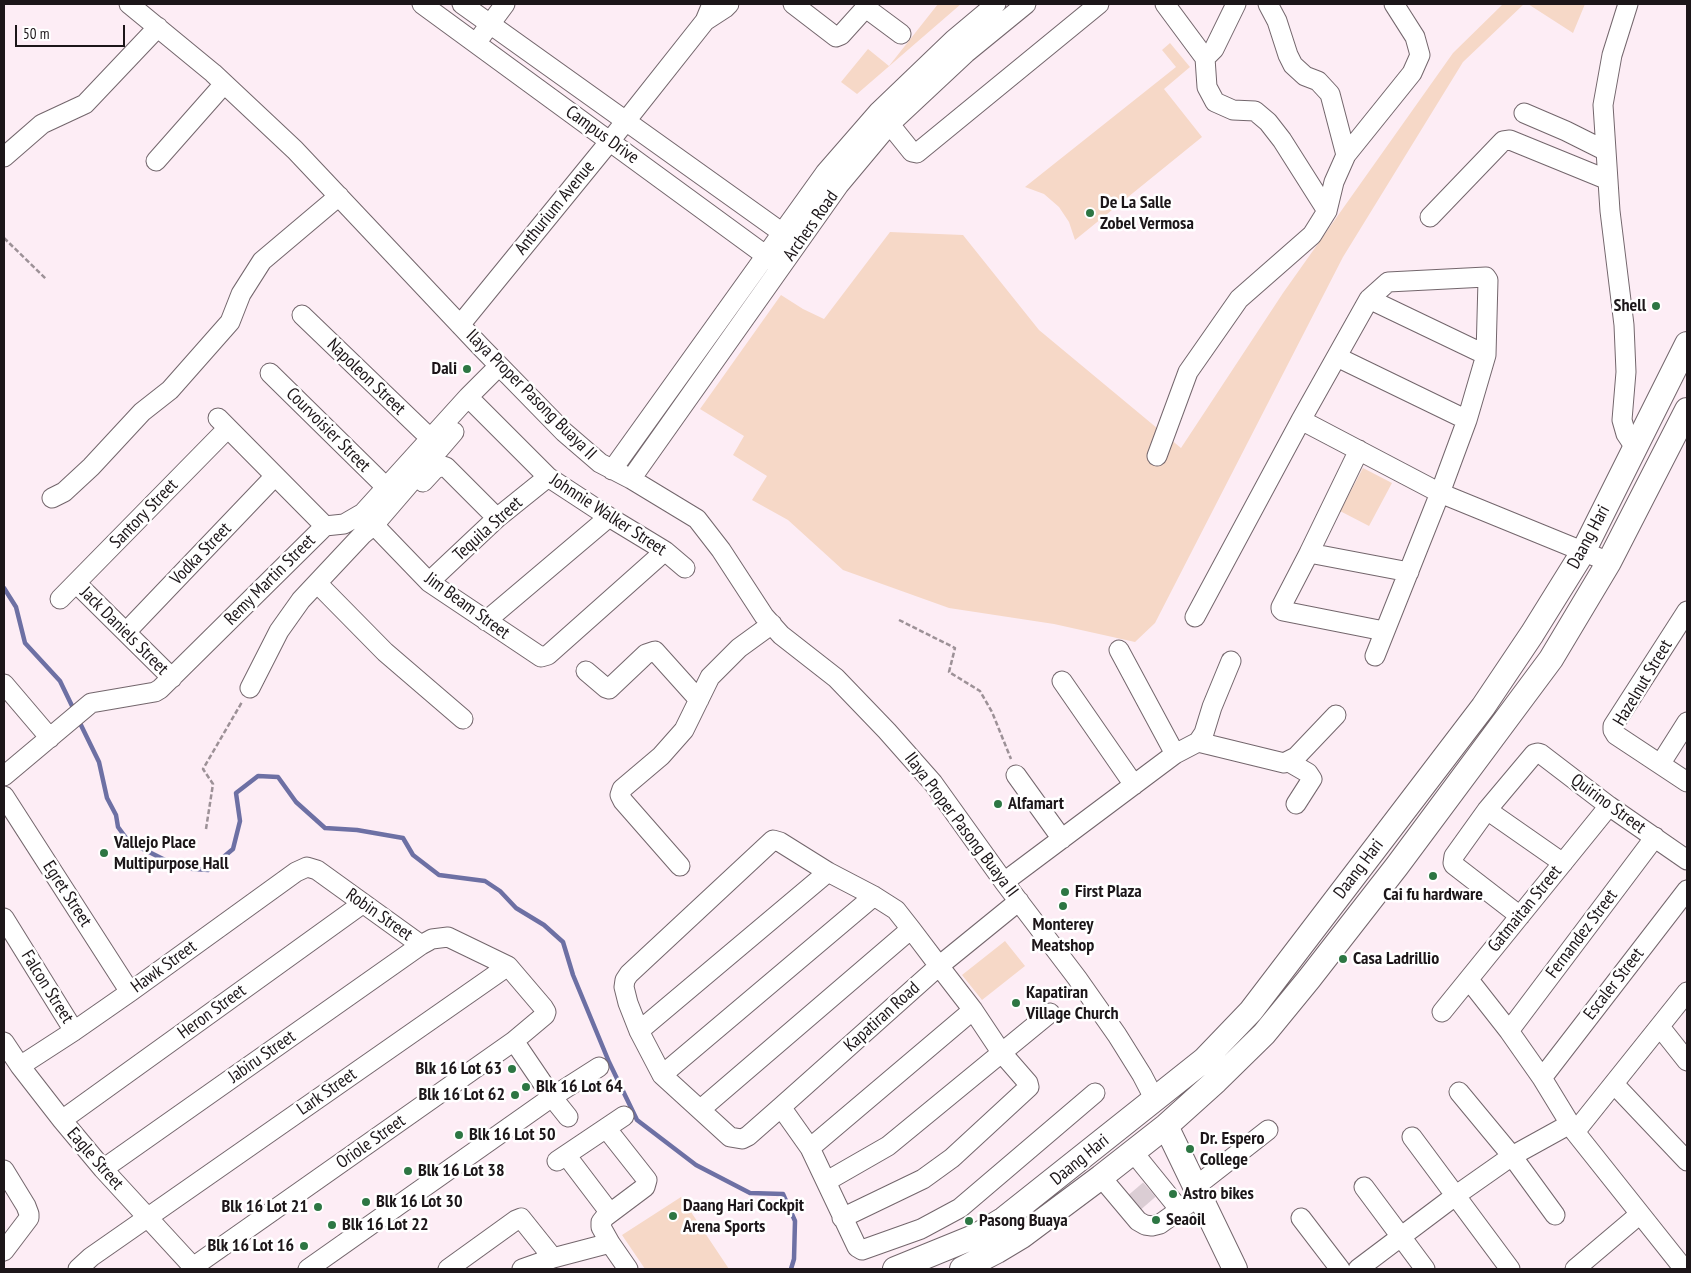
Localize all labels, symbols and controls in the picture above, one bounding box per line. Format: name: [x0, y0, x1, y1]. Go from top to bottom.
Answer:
scale bar: [18, 15, 128, 47]
text: 50 m: [23, 24, 49, 43]
street label: Campus Drive: [561, 101, 643, 169]
street label: Anthurium Avenue: [510, 157, 600, 259]
street label: Archers Road: [779, 187, 843, 265]
place label: De La Salle Zobel Vermosa: [1100, 192, 1194, 234]
marker: De La Salle Zobel Vermosa: [1084, 207, 1096, 219]
place label: Shell: [1614, 295, 1646, 317]
marker: Shell: [1650, 300, 1662, 312]
street label: Ilaya Proper Pasong Buaya II: [461, 325, 601, 465]
street label: Napoleon Street: [322, 334, 410, 420]
place label: Dali: [432, 358, 457, 380]
marker: Dali: [461, 363, 473, 375]
street label: Courvoisier Street: [281, 383, 375, 477]
street label: Johnnie Walker Street: [546, 469, 670, 561]
street label: Santory Street: [106, 475, 182, 553]
street label: Tequila Street: [449, 492, 527, 566]
street label: Daang Hari: [1563, 501, 1615, 573]
street label: Vodka Street: [166, 518, 236, 590]
street label: Remy Martin Street: [220, 530, 320, 630]
street label: Jim Beam Street: [420, 568, 514, 644]
street label: Jack Daniels Street: [75, 582, 173, 680]
street label: Hazelnut Street: [1609, 636, 1677, 730]
street label: Ilaya Proper Pasong Buaya II: [900, 748, 1022, 902]
street label: Quirino Street: [1566, 770, 1650, 838]
place label: Alfamart: [1008, 793, 1064, 815]
marker: Alfamart: [992, 798, 1004, 810]
place label: Vallejo Place Multipurpose Hall: [114, 832, 229, 874]
street label: Daang Hari: [1330, 835, 1388, 903]
marker: Vallejo Place Multipurpose Hall: [98, 847, 110, 859]
street label: Egret Street: [38, 857, 96, 931]
street label: Gatmaitan Street: [1484, 861, 1566, 957]
marker: Cai fu hardware: [1427, 870, 1439, 882]
place label: First Plaza: [1075, 881, 1142, 903]
street label: Robin Street: [342, 884, 416, 946]
place label: Cai fu hardware: [1383, 884, 1483, 906]
street label: Fernandez Street: [1542, 885, 1622, 983]
marker: First Plaza: [1059, 886, 1071, 898]
marker: Monterey Meatshop: [1057, 900, 1069, 912]
place label: Monterey Meatshop: [1032, 914, 1094, 956]
street label: Hawk Street: [127, 936, 201, 998]
street label: Escaler Street: [1579, 944, 1649, 1024]
street label: Falcon Street: [16, 947, 78, 1027]
place label: Casa Ladrillio: [1353, 948, 1439, 970]
marker: Casa Ladrillio: [1337, 953, 1349, 965]
street label: Kapatiran Road: [840, 977, 924, 1057]
street label: Heron Street: [174, 980, 250, 1044]
place label: Kapatiran Village Church: [1026, 982, 1119, 1024]
marker: Kapatiran Village Church: [1010, 997, 1022, 1009]
street label: Jabiru Street: [224, 1026, 300, 1088]
place label: Blk 16 Lot 63: [415, 1058, 502, 1080]
marker: Blk 16 Lot 63: [506, 1063, 518, 1075]
street label: Lark Street: [293, 1064, 361, 1120]
place label: Blk 16 Lot 64: [536, 1076, 623, 1098]
marker: Blk 16 Lot 64: [520, 1081, 532, 1093]
place label: Blk 16 Lot 62: [418, 1084, 505, 1106]
marker: Blk 16 Lot 62: [509, 1089, 521, 1101]
street label: Oriole Street: [332, 1110, 410, 1174]
street label: Eagle Street: [62, 1123, 128, 1195]
place label: Blk 16 Lot 50: [469, 1124, 556, 1146]
place label: Dr. Espero College: [1200, 1128, 1265, 1170]
marker: Blk 16 Lot 50: [453, 1129, 465, 1141]
street label: Daang Hari: [1046, 1130, 1114, 1190]
marker: Dr. Espero College: [1184, 1143, 1196, 1155]
place label: Blk 16 Lot 38: [418, 1160, 505, 1182]
marker: Blk 16 Lot 38: [402, 1165, 414, 1177]
place label: Astro bikes: [1183, 1183, 1254, 1205]
marker: Astro bikes: [1167, 1188, 1179, 1200]
place label: Blk 16 Lot 30: [376, 1191, 463, 1213]
place label: Daang Hari Cockpit Arena Sports: [683, 1195, 804, 1238]
place label: Blk 16 Lot 21: [221, 1196, 308, 1218]
marker: Blk 16 Lot 30: [360, 1196, 372, 1208]
marker: Blk 16 Lot 21: [312, 1201, 324, 1213]
place label: Seaoil: [1166, 1209, 1205, 1231]
marker: Daang Hari Cockpit Arena Sports: [667, 1210, 679, 1222]
place label: Pasong Buaya: [979, 1210, 1068, 1232]
place label: Blk 16 Lot 22: [342, 1214, 429, 1236]
marker: Seaoil: [1150, 1214, 1162, 1226]
marker: Pasong Buaya: [963, 1215, 975, 1227]
marker: Blk 16 Lot 22: [326, 1219, 338, 1231]
place label: Blk 16 Lot 16: [207, 1235, 294, 1257]
marker: Blk 16 Lot 16: [298, 1240, 310, 1252]

